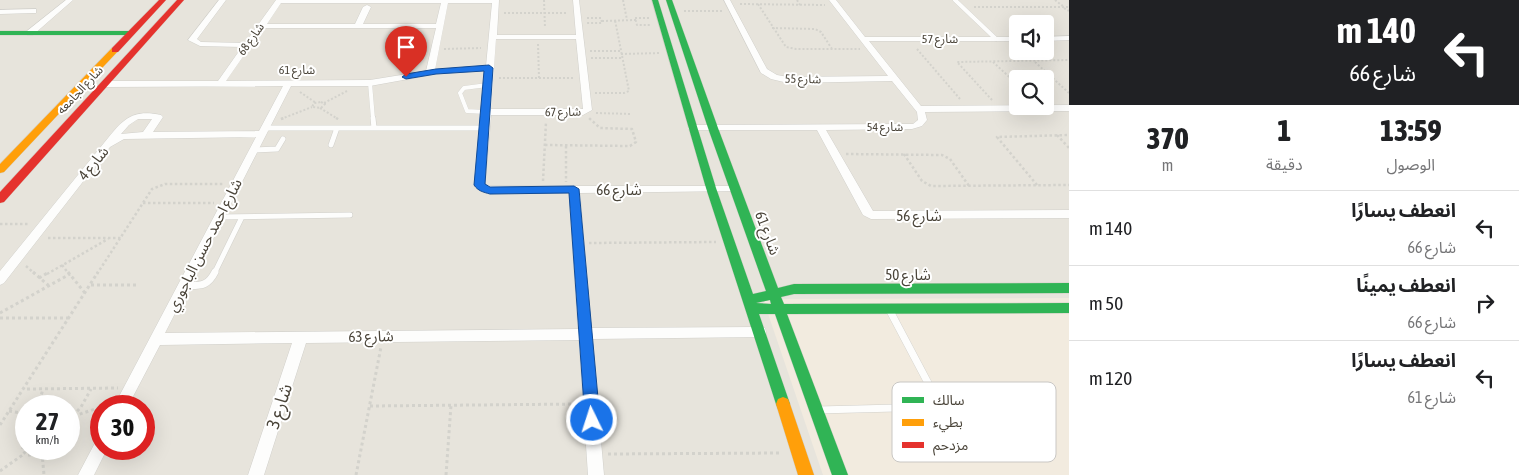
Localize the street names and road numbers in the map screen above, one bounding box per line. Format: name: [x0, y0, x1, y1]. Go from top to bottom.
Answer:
street label: شارع 68: [235, 20, 269, 59]
street label: شارع 57: [922, 32, 958, 48]
street label: شارع الجامعه: [54, 63, 107, 118]
street label: شارع 61: [279, 63, 315, 79]
street label: شارع 55: [785, 72, 821, 88]
street label: شارع 67: [545, 105, 581, 121]
street label: شارع 54: [867, 120, 903, 136]
street label: شارع 4: [74, 143, 115, 186]
street label: شارع احمد حسن الباجوري: [163, 176, 249, 316]
street label: شارع 66: [596, 181, 642, 202]
street label: شارع 56: [896, 207, 942, 228]
street label: شارع 61: [748, 209, 784, 259]
street label: شارع 50: [885, 266, 931, 287]
street label: شارع 63: [348, 327, 394, 349]
street label: شارع 3: [262, 381, 300, 432]

